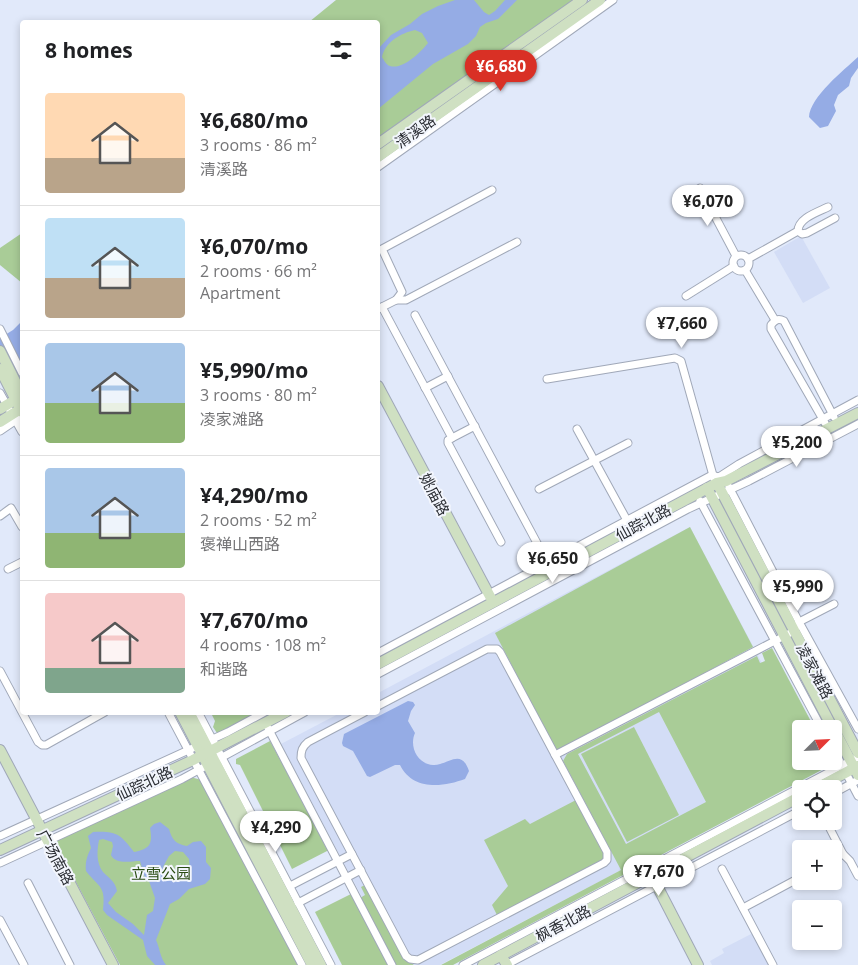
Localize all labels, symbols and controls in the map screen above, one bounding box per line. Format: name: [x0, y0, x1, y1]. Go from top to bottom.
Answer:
text: 8 homes: [45, 36, 133, 64]
icon: filters: [327, 36, 355, 64]
pin: ¥6,680: [460, 49, 542, 92]
text: ¥6,680: [476, 55, 526, 77]
text: ¥6,680/mo: [200, 106, 308, 134]
street label: 清溪路: [391, 110, 439, 152]
icon: home: [85, 113, 145, 173]
text: 3 rooms · 86 m²: [200, 134, 317, 156]
text: 清溪路: [200, 158, 248, 180]
pin: ¥6,070: [667, 184, 749, 227]
text: ¥6,070: [683, 190, 733, 212]
text: ¥6,070/mo: [200, 232, 308, 260]
icon: home: [85, 238, 145, 298]
text: 2 rooms · 66 m²: [200, 260, 317, 282]
text: Apartment: [200, 282, 280, 304]
pin: ¥7,660: [641, 306, 723, 349]
text: ¥7,660: [657, 312, 707, 334]
text: ¥5,990/mo: [200, 356, 308, 384]
icon: home: [85, 363, 145, 423]
text: 3 rooms · 80 m²: [200, 384, 317, 406]
text: 凌家滩路: [200, 408, 264, 430]
pin: ¥5,200: [756, 426, 838, 468]
text: ¥5,200: [772, 431, 822, 453]
street label: 姚庙路: [416, 469, 454, 519]
text: ¥4,290/mo: [200, 481, 308, 509]
icon: home: [85, 488, 145, 548]
street label: 仙踪北路: [612, 499, 674, 545]
text: 2 rooms · 52 m²: [200, 509, 317, 531]
text: 褒禅山西路: [200, 533, 280, 555]
pin: ¥6,650: [512, 542, 594, 584]
text: ¥6,650: [528, 547, 578, 569]
pin: ¥5,990: [757, 570, 839, 612]
text: ¥5,990: [773, 575, 823, 597]
text: ¥7,670/mo: [200, 606, 308, 634]
icon: home: [85, 613, 145, 673]
text: 4 rooms · 108 m²: [200, 634, 326, 656]
street label: 凌家滩路: [792, 640, 838, 702]
text: 和谐路: [200, 658, 248, 680]
north arrow: [792, 720, 842, 770]
map controls: [792, 720, 842, 950]
street label: 仙踪北路: [113, 761, 175, 805]
button: locate: [792, 780, 842, 830]
pin: ¥4,290: [235, 810, 317, 853]
text: ¥4,290: [251, 816, 301, 838]
street label: 广场南路: [33, 826, 79, 888]
button: +: [792, 840, 842, 890]
pin: ¥7,670: [618, 854, 700, 897]
text: ¥7,670: [634, 860, 684, 882]
park label: 立雪公园: [131, 863, 191, 883]
street label: 枫香北路: [532, 900, 594, 946]
button: −: [792, 900, 842, 950]

